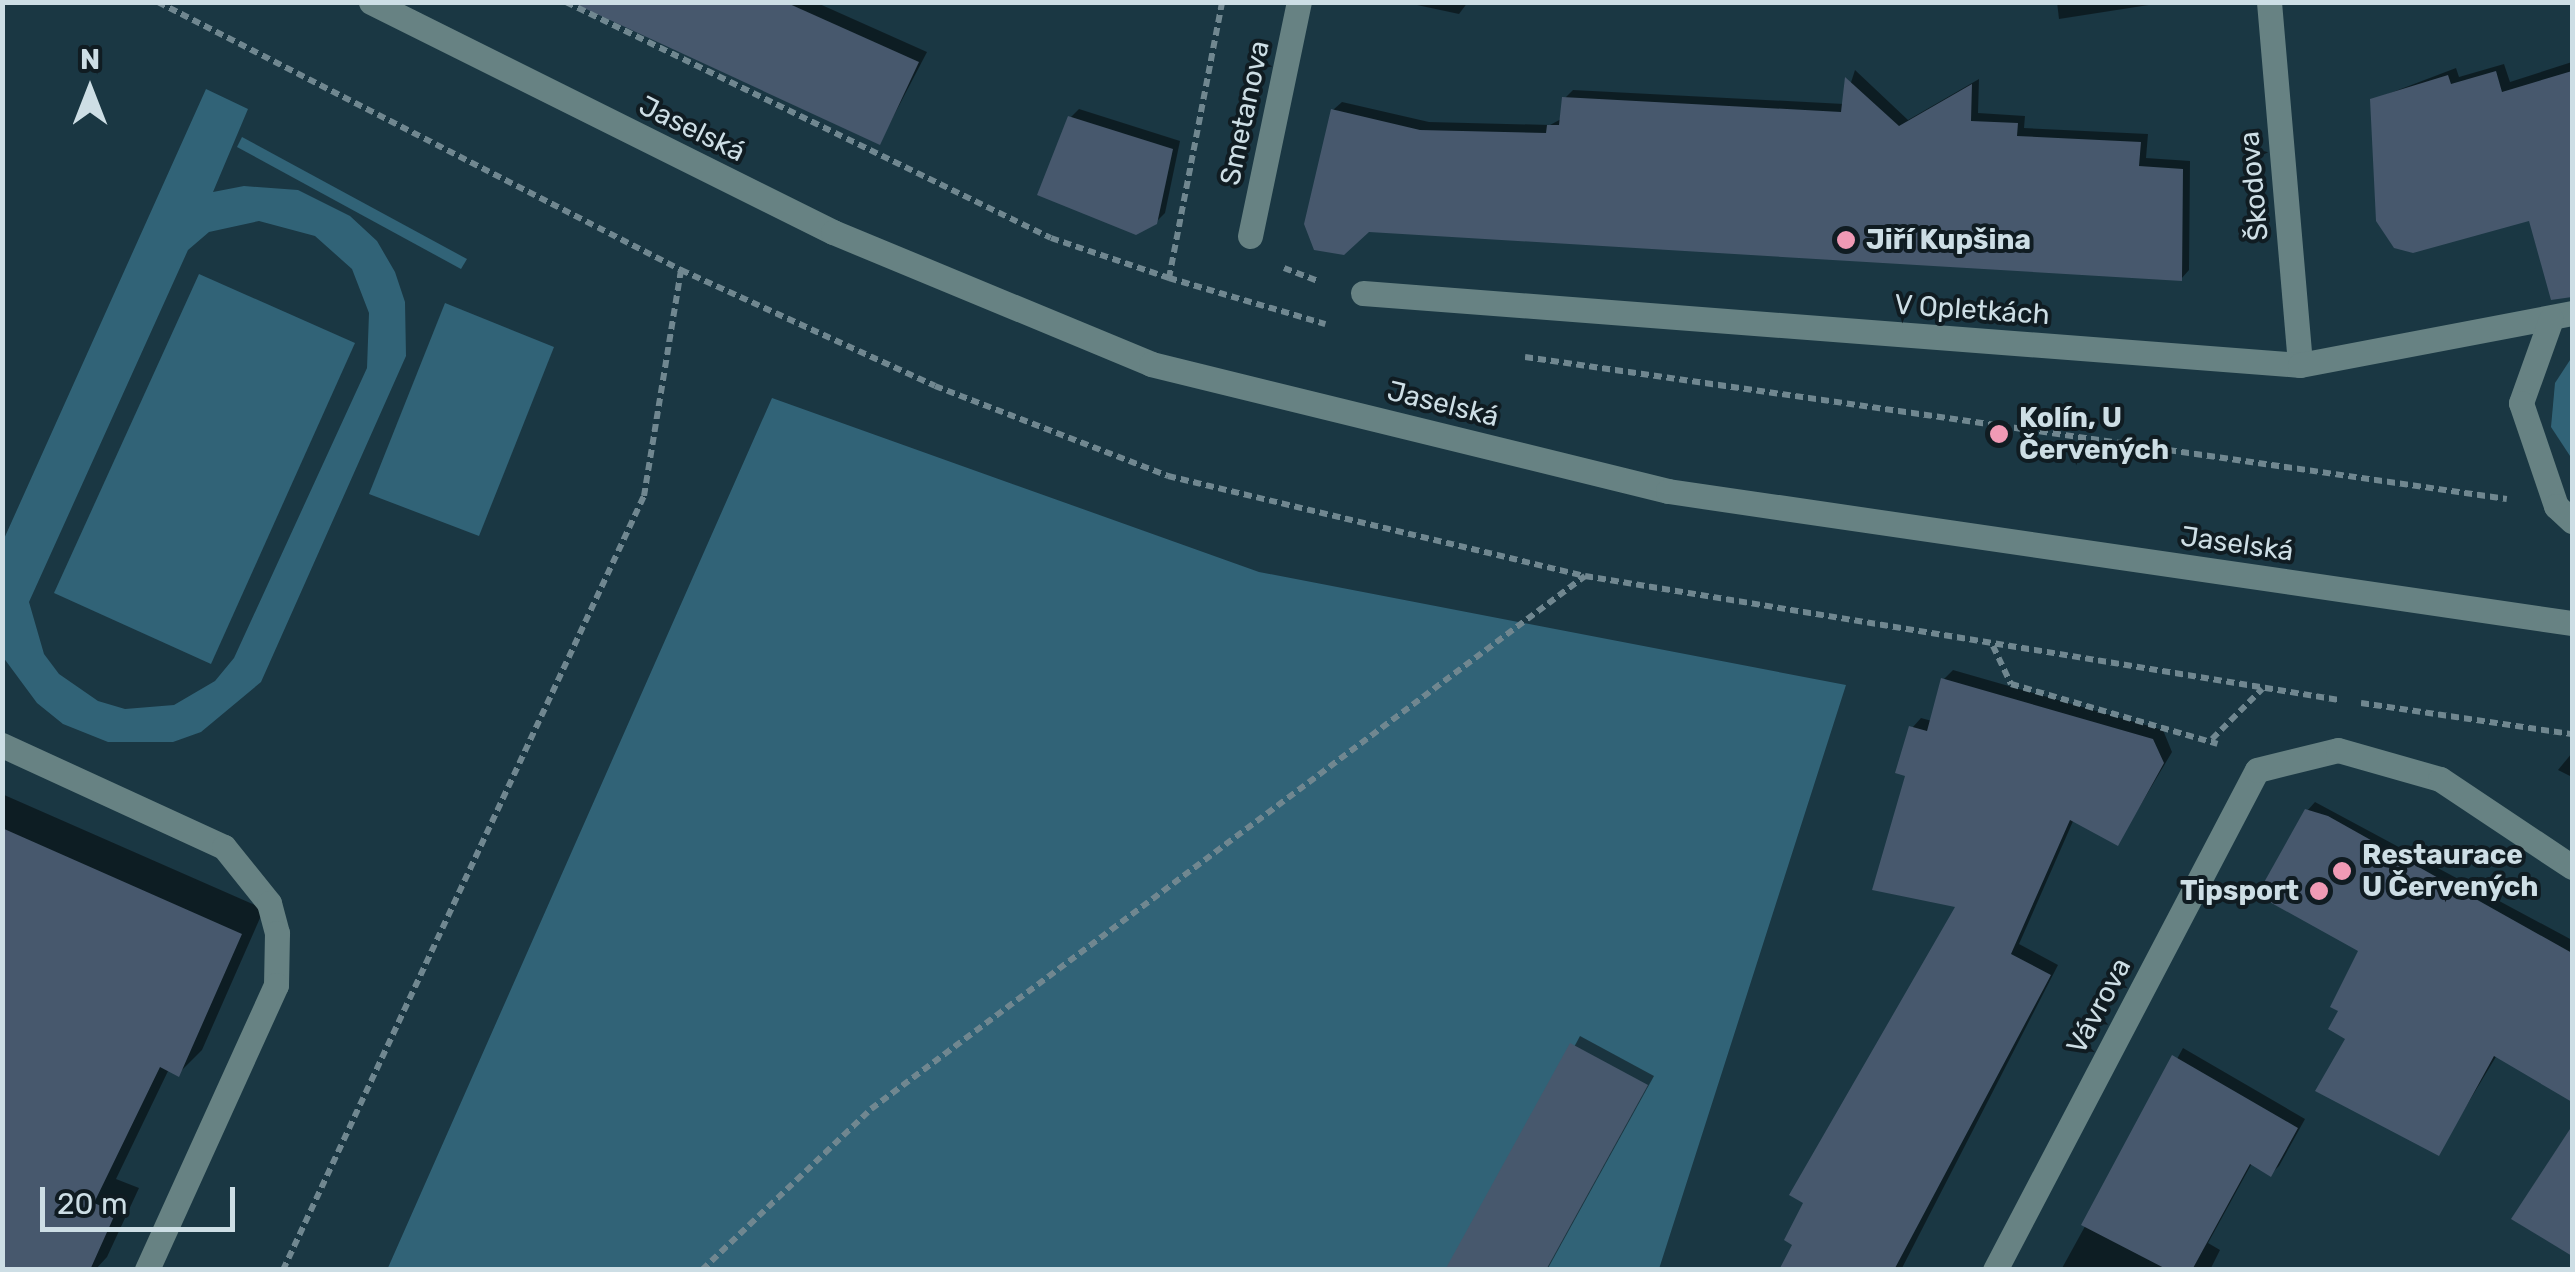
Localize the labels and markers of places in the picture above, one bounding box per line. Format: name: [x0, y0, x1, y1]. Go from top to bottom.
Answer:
place label: Jiří Kupšina: [1866, 223, 2031, 257]
marker: Jiří Kupšina: [1835, 229, 1857, 251]
place label: Kolín, U Červených: [2019, 401, 2169, 467]
marker: Kolín, U Červených: [1988, 423, 2010, 445]
place label: Restaurace U Červených: [2362, 838, 2538, 904]
marker: Restaurace U Červených: [2331, 860, 2353, 882]
place label: Tipsport: [2180, 874, 2299, 908]
marker: Tipsport: [2308, 880, 2330, 902]

